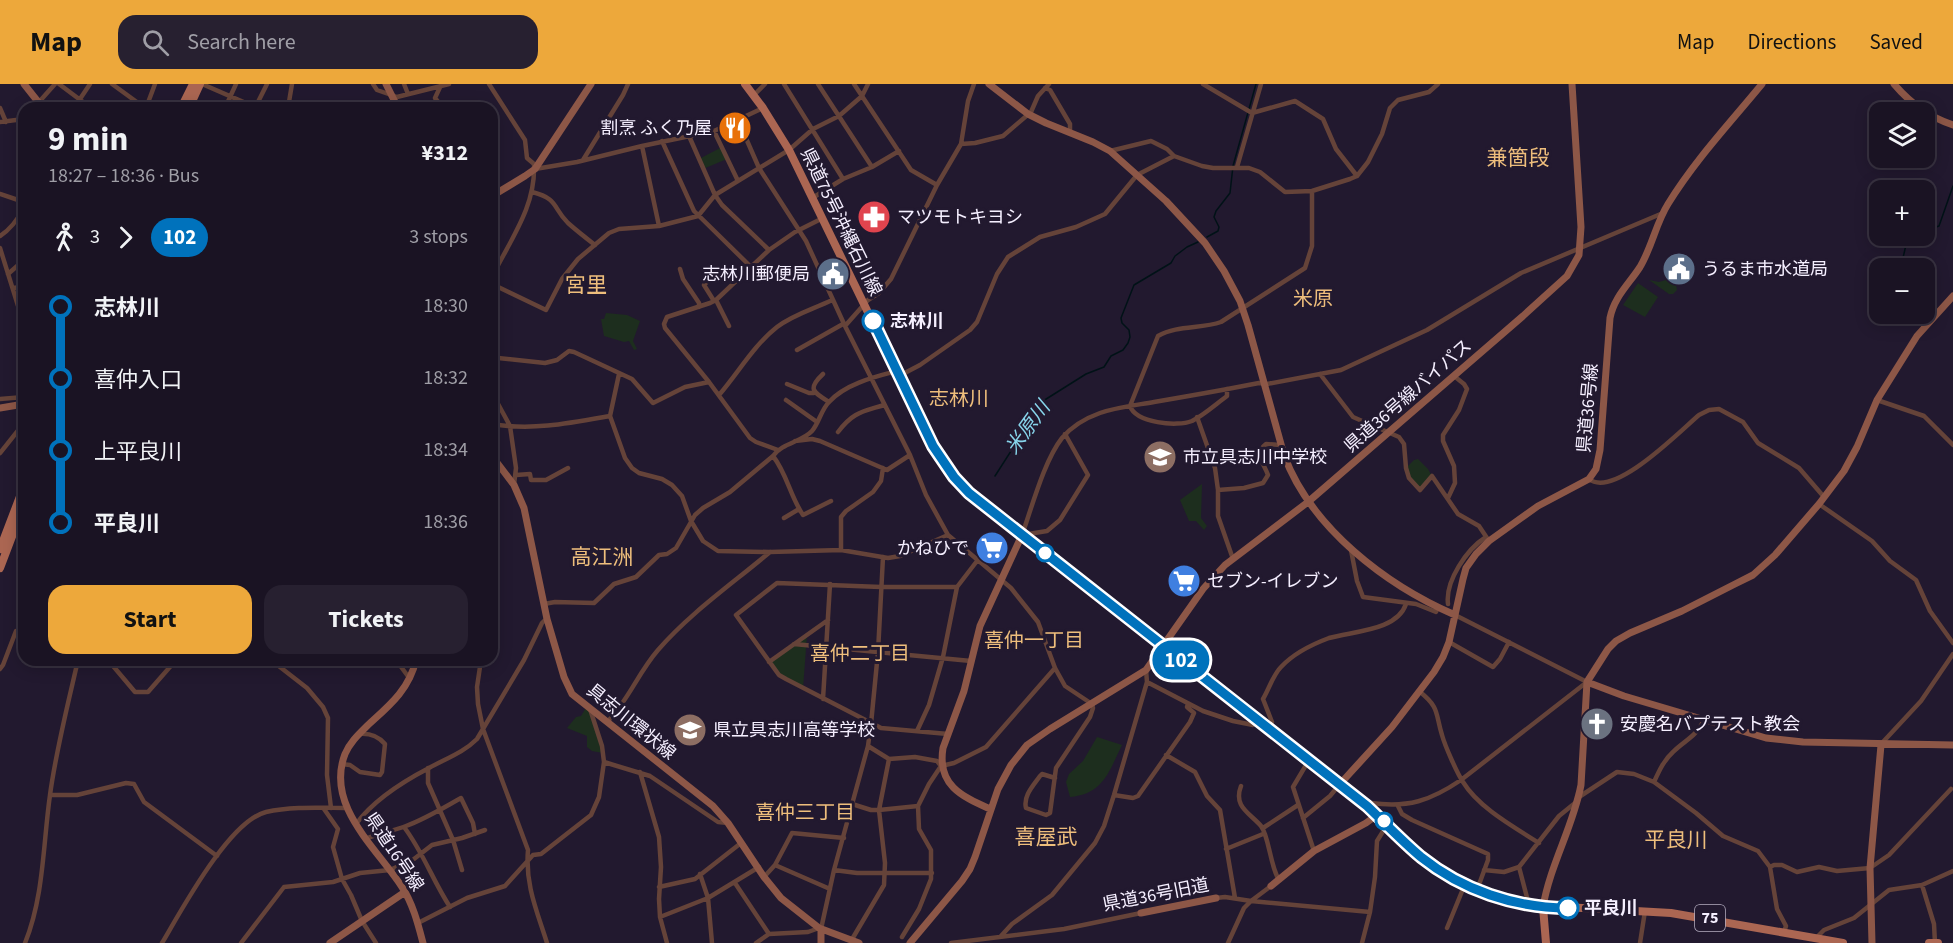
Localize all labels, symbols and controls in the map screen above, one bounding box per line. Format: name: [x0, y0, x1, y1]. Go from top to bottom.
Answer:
search box: [118, 15, 538, 69]
text: Map: [30, 22, 82, 62]
icon: search: [139, 26, 172, 59]
text: Search here: [187, 26, 296, 58]
text: Map: [1677, 27, 1715, 57]
text: Directions: [1748, 27, 1836, 57]
text: Saved: [1869, 27, 1923, 57]
map controls: [1869, 102, 1935, 324]
button: layers: [1869, 102, 1935, 168]
restaurant icon: 割烹 ふく乃屋: [717, 110, 753, 146]
text: 9 min: [48, 116, 128, 163]
place label: 割烹 ふく乃屋: [600, 116, 712, 141]
text: ¥312: [422, 137, 468, 169]
district label: 兼箇段: [1487, 143, 1550, 173]
street label: 県道75号沖縄石川線: [794, 144, 888, 300]
text: 18:27 – 18:36 · Bus: [48, 162, 199, 190]
button: +: [1869, 180, 1935, 246]
pharmacy icon: マツモトキヨシ: [856, 199, 892, 235]
place label: マツモトキヨシ: [897, 205, 1023, 230]
icon: walk: [48, 221, 81, 254]
icon: forward: [109, 221, 142, 254]
text: 102: [163, 222, 196, 252]
text: 3: [90, 223, 100, 251]
text: 3 stops: [409, 223, 468, 251]
public building icon: うるま市水道局: [1661, 251, 1697, 287]
public building icon: 志林川郵便局: [815, 256, 851, 292]
place label: うるま市水道局: [1702, 257, 1828, 282]
button: −: [1869, 258, 1935, 324]
place label: 志林川郵便局: [702, 262, 810, 287]
district label: 宮里: [565, 270, 607, 300]
district label: 米原: [1293, 285, 1333, 313]
text: 志林川: [94, 292, 160, 324]
text: 18:30: [423, 292, 468, 320]
place label: 志林川: [890, 309, 944, 334]
marker: 志林川: [862, 310, 884, 332]
street label: 県道36号線バイパス: [1339, 334, 1477, 458]
street label: 県道36号線: [1572, 362, 1604, 454]
text: 喜仲入口: [94, 364, 182, 396]
text: 18:32: [423, 364, 468, 392]
district label: 志林川: [929, 385, 989, 413]
water label: 米原川: [999, 394, 1058, 460]
text: 上平良川: [94, 436, 182, 468]
text: 18:34: [423, 436, 468, 464]
school or university icon: 市立具志川中学校: [1142, 439, 1178, 475]
place label: 市立具志川中学校: [1183, 445, 1327, 470]
text: 平良川: [94, 508, 160, 540]
text: 18:36: [423, 508, 468, 536]
supermarket icon: かねひで: [974, 530, 1010, 566]
place label: かねひで: [897, 536, 969, 561]
district label: 高江洲: [571, 542, 634, 572]
unlabelled marker: [1036, 544, 1054, 562]
supermarket icon: セブン-イレブン: [1166, 563, 1202, 599]
place label: セブン-イレブン: [1207, 569, 1339, 594]
button: Start: [48, 585, 252, 654]
button: Tickets: [264, 585, 468, 654]
district label: 喜仲一丁目: [984, 627, 1084, 655]
district label: 喜仲二丁目: [810, 640, 910, 668]
line badge: 102: [1146, 640, 1216, 680]
text: 102: [1164, 645, 1198, 675]
street label: 具志川環状線: [581, 678, 681, 766]
church icon: 安慶名バプテスト教会: [1579, 706, 1615, 742]
school or university icon: 県立具志川高等学校: [672, 712, 708, 748]
place label: 安慶名バプテスト教会: [1620, 712, 1800, 737]
place label: 県立具志川高等学校: [713, 718, 875, 743]
district label: 喜仲三丁目: [755, 799, 855, 827]
street label: 県道16号線: [358, 808, 430, 896]
unlabelled marker: [1375, 812, 1393, 830]
district label: 喜屋武: [1015, 822, 1078, 852]
district label: 平良川: [1645, 825, 1708, 855]
street label: 県道36号旧道: [1101, 872, 1211, 918]
place label: 平良川: [1584, 896, 1638, 921]
marker: 平良川: [1557, 897, 1579, 919]
road number: 75: [1695, 905, 1725, 931]

